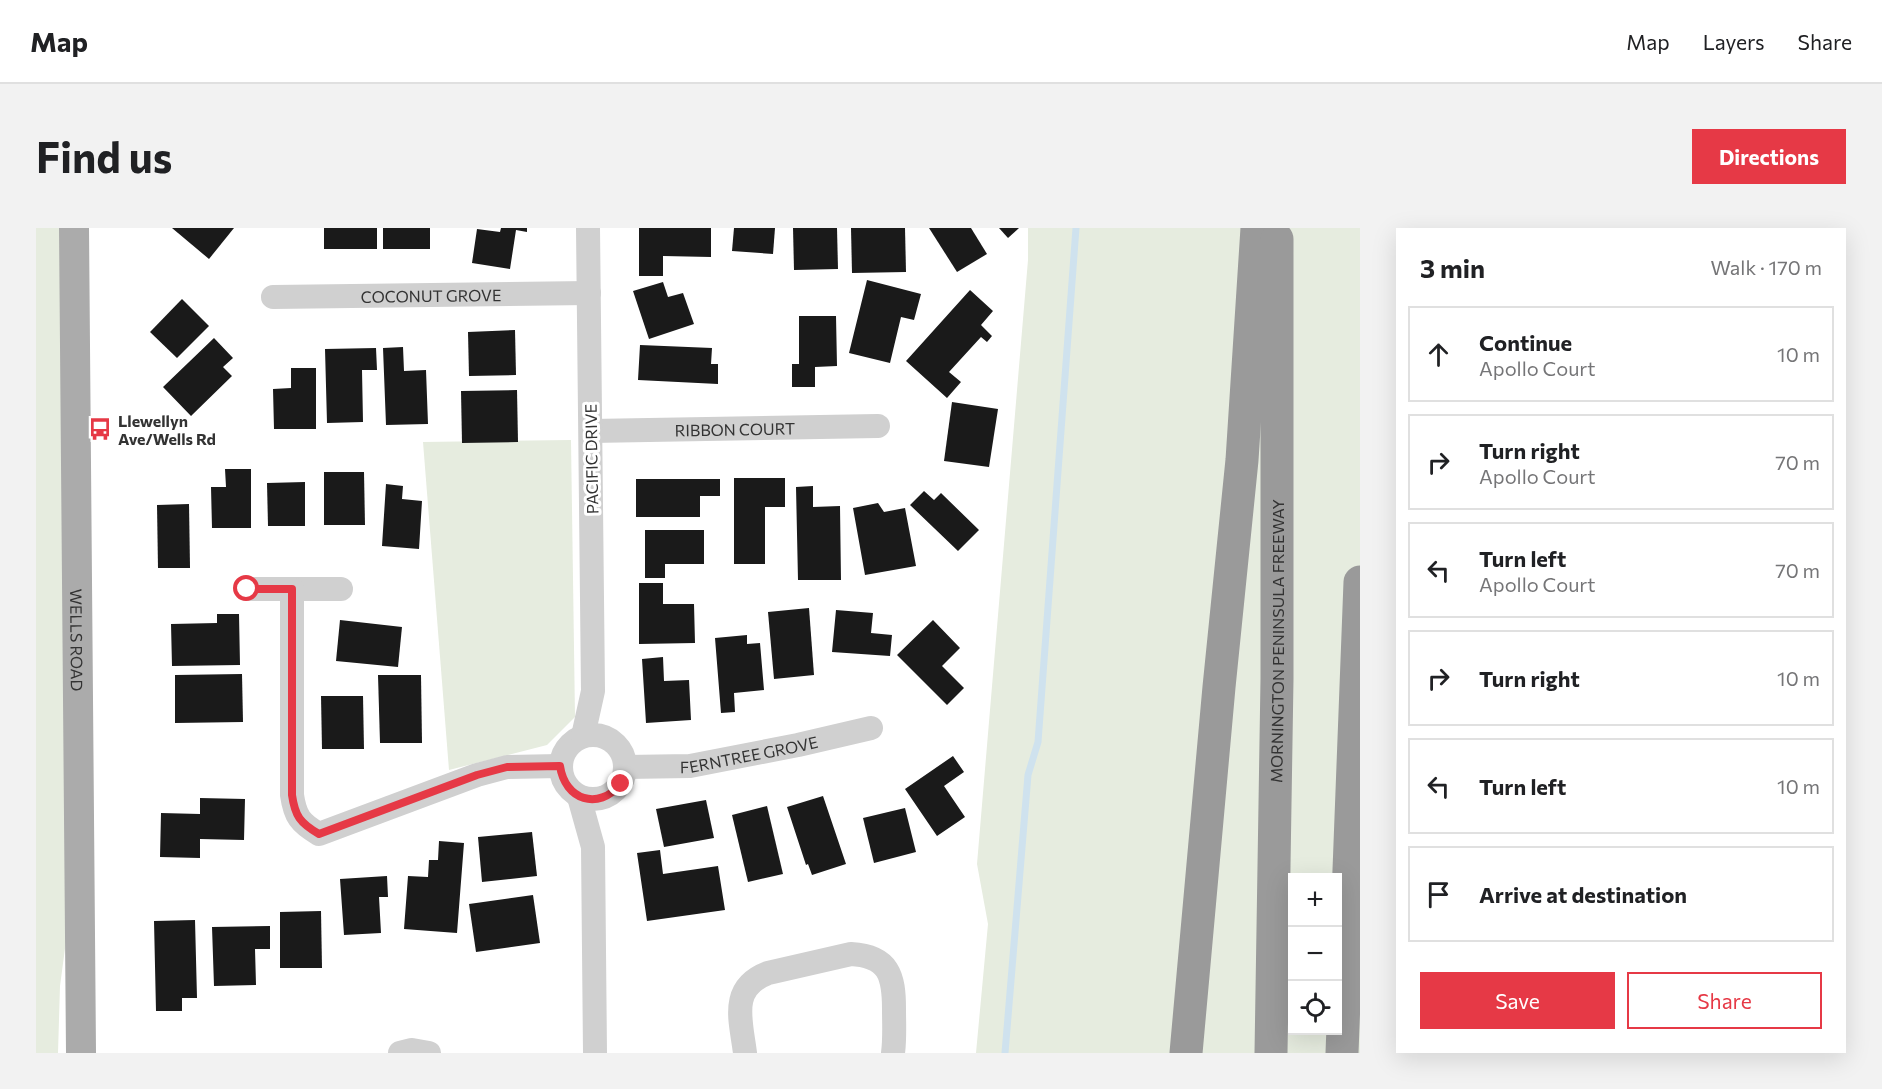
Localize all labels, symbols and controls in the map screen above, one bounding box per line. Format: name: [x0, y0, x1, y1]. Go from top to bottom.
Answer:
text: Map: [30, 24, 88, 58]
text: Map: [1626, 29, 1670, 54]
text: Layers: [1703, 29, 1765, 54]
text: Share: [1798, 29, 1852, 54]
button: Directions: [1692, 129, 1846, 184]
text: Find us: [36, 130, 172, 182]
text: 3 min: [1420, 252, 1485, 283]
text: Walk · 170 m: [1711, 255, 1822, 279]
street label: COCONUT GROVE: [361, 285, 501, 305]
text: Continue: [1479, 329, 1572, 356]
icon: ahead: [1422, 338, 1455, 371]
text: 10 m: [1777, 342, 1820, 366]
text: Apollo Court: [1479, 356, 1596, 380]
street label: PACIFIC DRIVE: [581, 404, 601, 514]
place label: Llewellyn Ave/Wells Rd: [118, 411, 216, 448]
bus stop icon: Llewellyn Ave/Wells Rd: [87, 416, 113, 442]
street label: RIBBON COURT: [675, 418, 795, 439]
text: Turn right: [1479, 437, 1580, 464]
icon: right: [1422, 446, 1455, 479]
text: 70 m: [1775, 450, 1820, 474]
text: Apollo Court: [1479, 464, 1596, 488]
street label: MORNINGTON PENINSULA FREEWAY: [1266, 499, 1287, 783]
text: Turn left: [1479, 545, 1566, 572]
icon: left: [1422, 554, 1455, 587]
text: 70 m: [1775, 558, 1820, 582]
text: Apollo Court: [1479, 572, 1596, 596]
route start: [233, 575, 259, 601]
street label: WELLS ROAD: [68, 589, 87, 691]
icon: right: [1422, 662, 1455, 695]
text: Turn right: [1479, 665, 1580, 692]
text: 10 m: [1777, 666, 1820, 690]
street label: FERNTREE GROVE: [680, 731, 820, 776]
route end: [607, 770, 633, 796]
icon: left: [1422, 770, 1455, 803]
text: Turn left: [1479, 773, 1566, 800]
text: 10 m: [1777, 774, 1820, 798]
map controls: [1288, 873, 1342, 1035]
button: +: [1288, 873, 1342, 927]
icon: arrive: [1422, 878, 1455, 911]
text: Arrive at destination: [1479, 881, 1687, 908]
button: −: [1288, 927, 1342, 981]
button: Save: [1420, 972, 1615, 1029]
button: Share: [1627, 972, 1822, 1029]
button: locate: [1288, 981, 1342, 1035]

